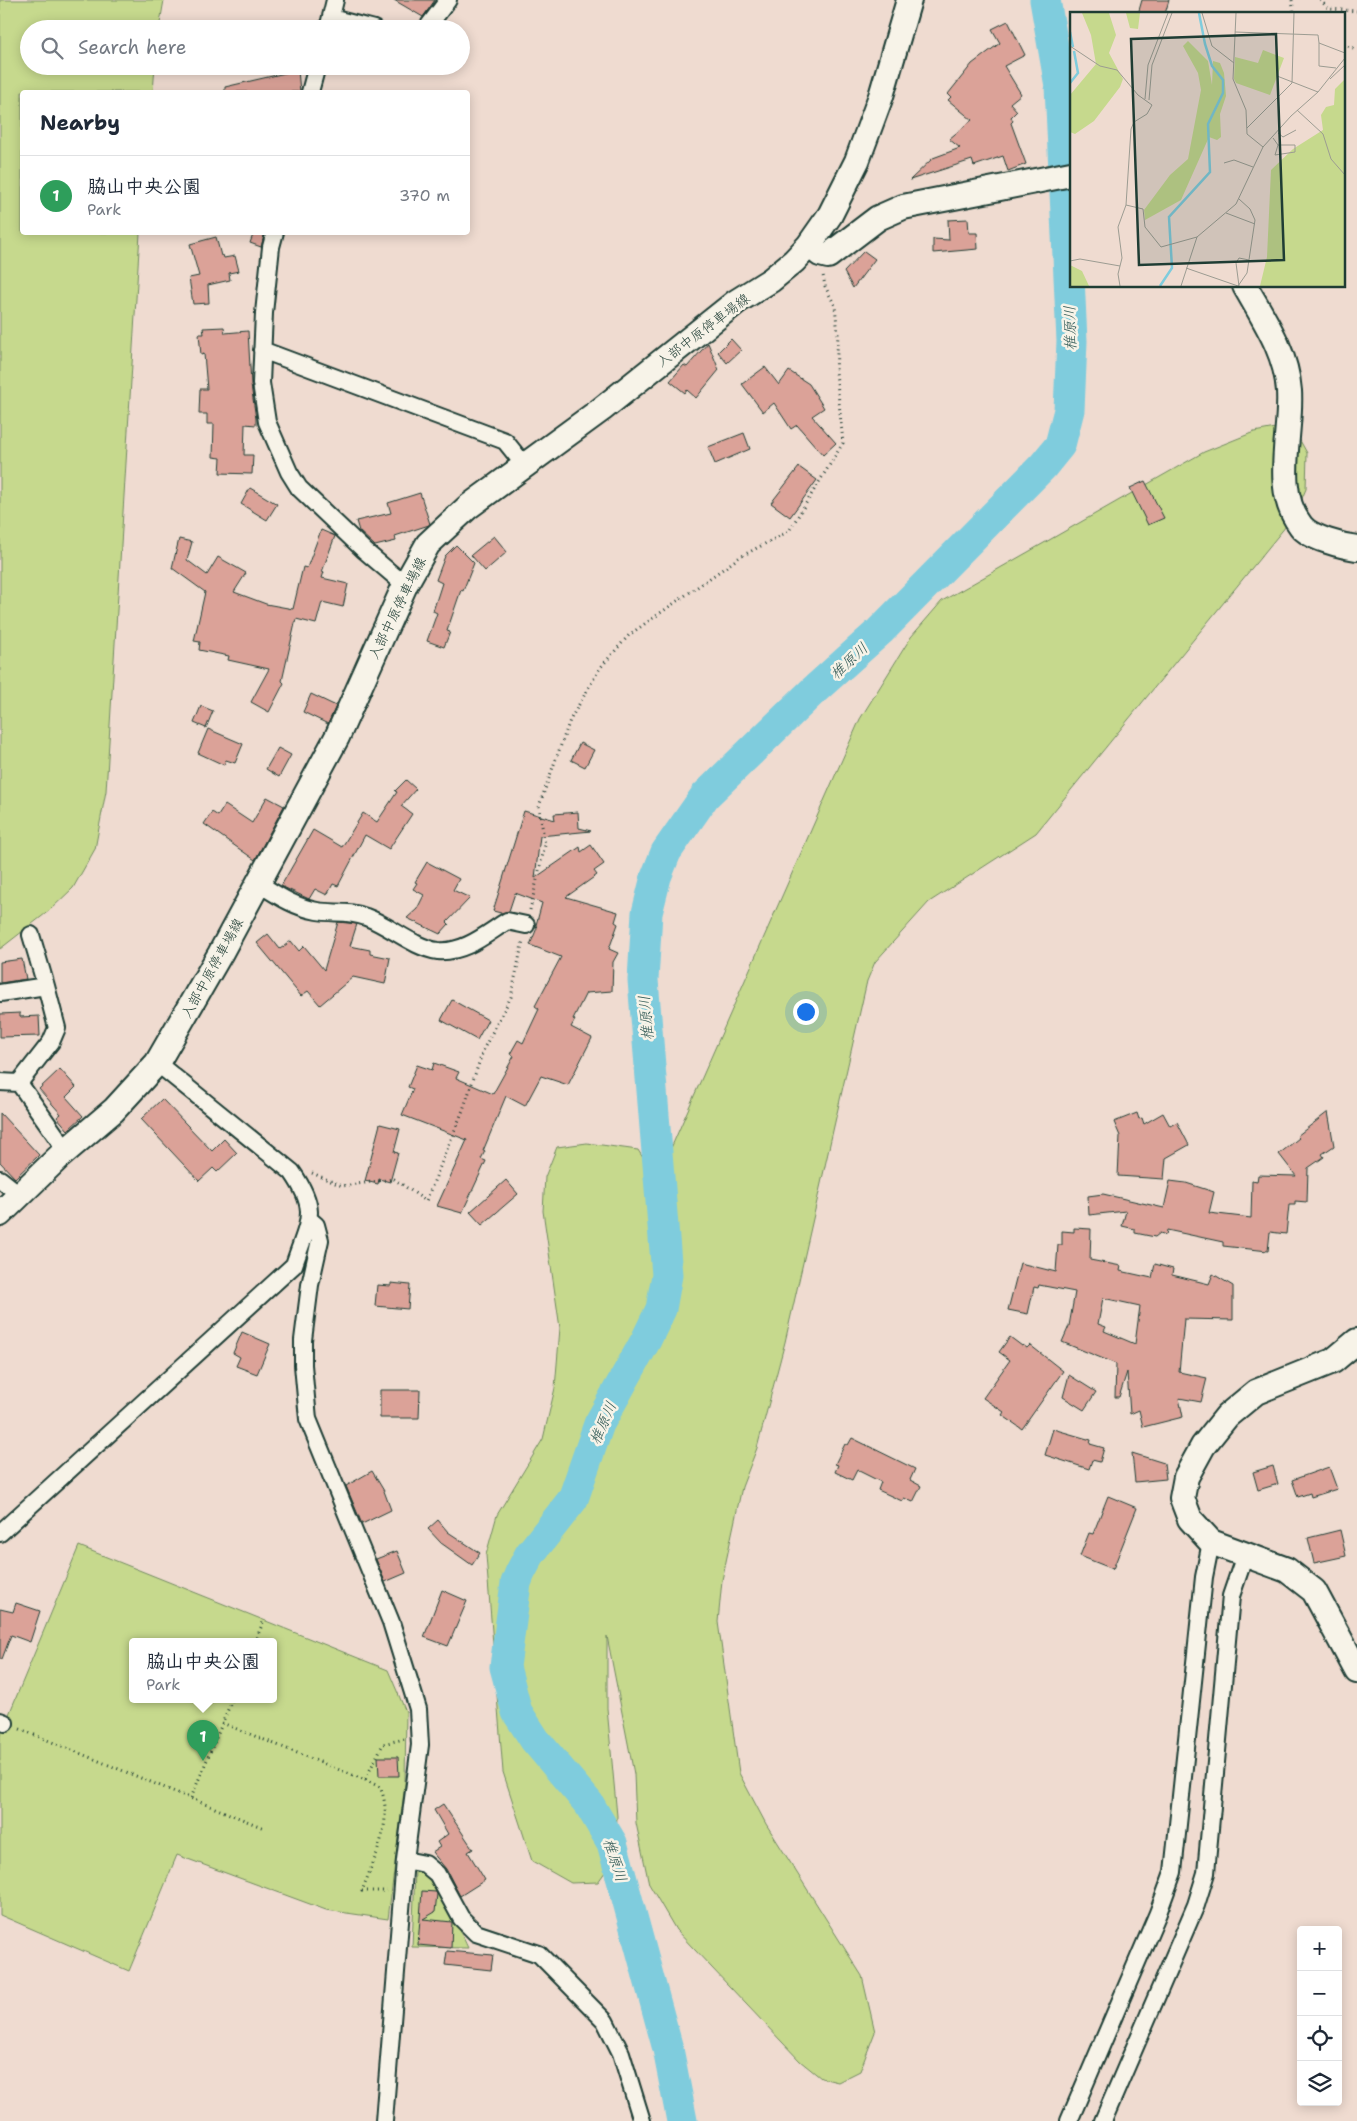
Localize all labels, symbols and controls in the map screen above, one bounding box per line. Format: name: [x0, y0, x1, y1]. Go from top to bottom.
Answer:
inset map: [1070, 12, 1344, 288]
search box: [20, 20, 470, 75]
icon: search: [38, 34, 66, 62]
text: Search here: [78, 35, 187, 60]
text: Nearby: [40, 109, 120, 137]
text: 脇山中央公園: [87, 174, 201, 199]
text: 1: [52, 185, 60, 206]
text: 370 m: [399, 185, 450, 206]
text: Park: [87, 199, 121, 220]
street label: 入部中原停車場線: [653, 289, 753, 371]
water label: 椎原川: [1060, 305, 1080, 351]
street label: 入部中原停車場線: [364, 554, 430, 662]
water label: 椎原川: [826, 638, 872, 684]
street label: 入部中原停車場線: [177, 915, 247, 1021]
water label: 椎原川: [634, 995, 658, 1041]
your location: [793, 999, 819, 1025]
water label: 椎原川: [585, 1398, 621, 1448]
popup: [129, 1638, 277, 1703]
text: 脇山中央公園: [146, 1649, 260, 1674]
text: Park: [146, 1674, 180, 1695]
pin: 1: [187, 1720, 219, 1761]
water label: 椎原川: [599, 1836, 631, 1884]
map controls: [1297, 1926, 1342, 2106]
button: +: [1297, 1926, 1342, 1971]
button: −: [1297, 1971, 1342, 2016]
button: locate: [1297, 2016, 1342, 2061]
button: layers: [1297, 2061, 1342, 2106]

